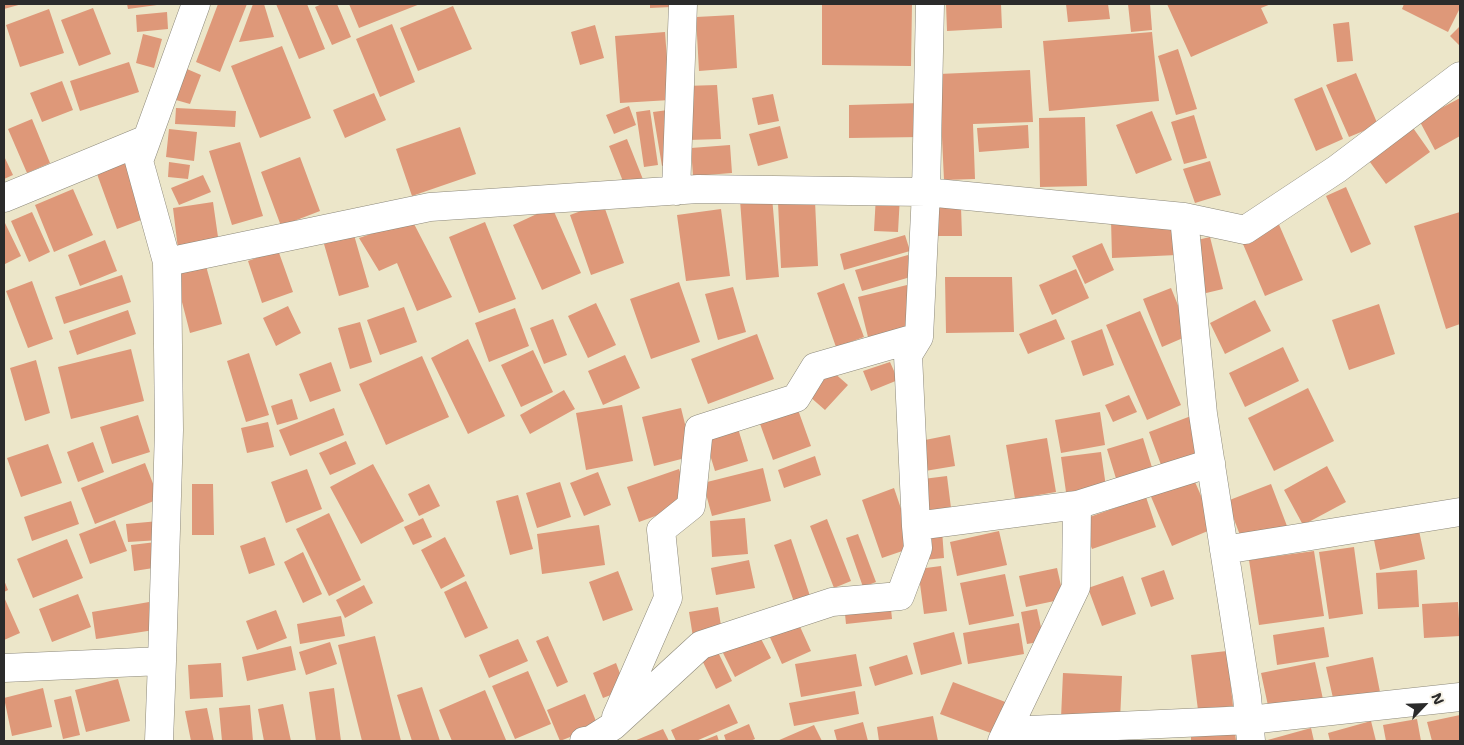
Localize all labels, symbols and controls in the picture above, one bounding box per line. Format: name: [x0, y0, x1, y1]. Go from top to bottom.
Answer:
north arrow: [1399, 680, 1449, 730]
text: N: [1427, 690, 1448, 708]

